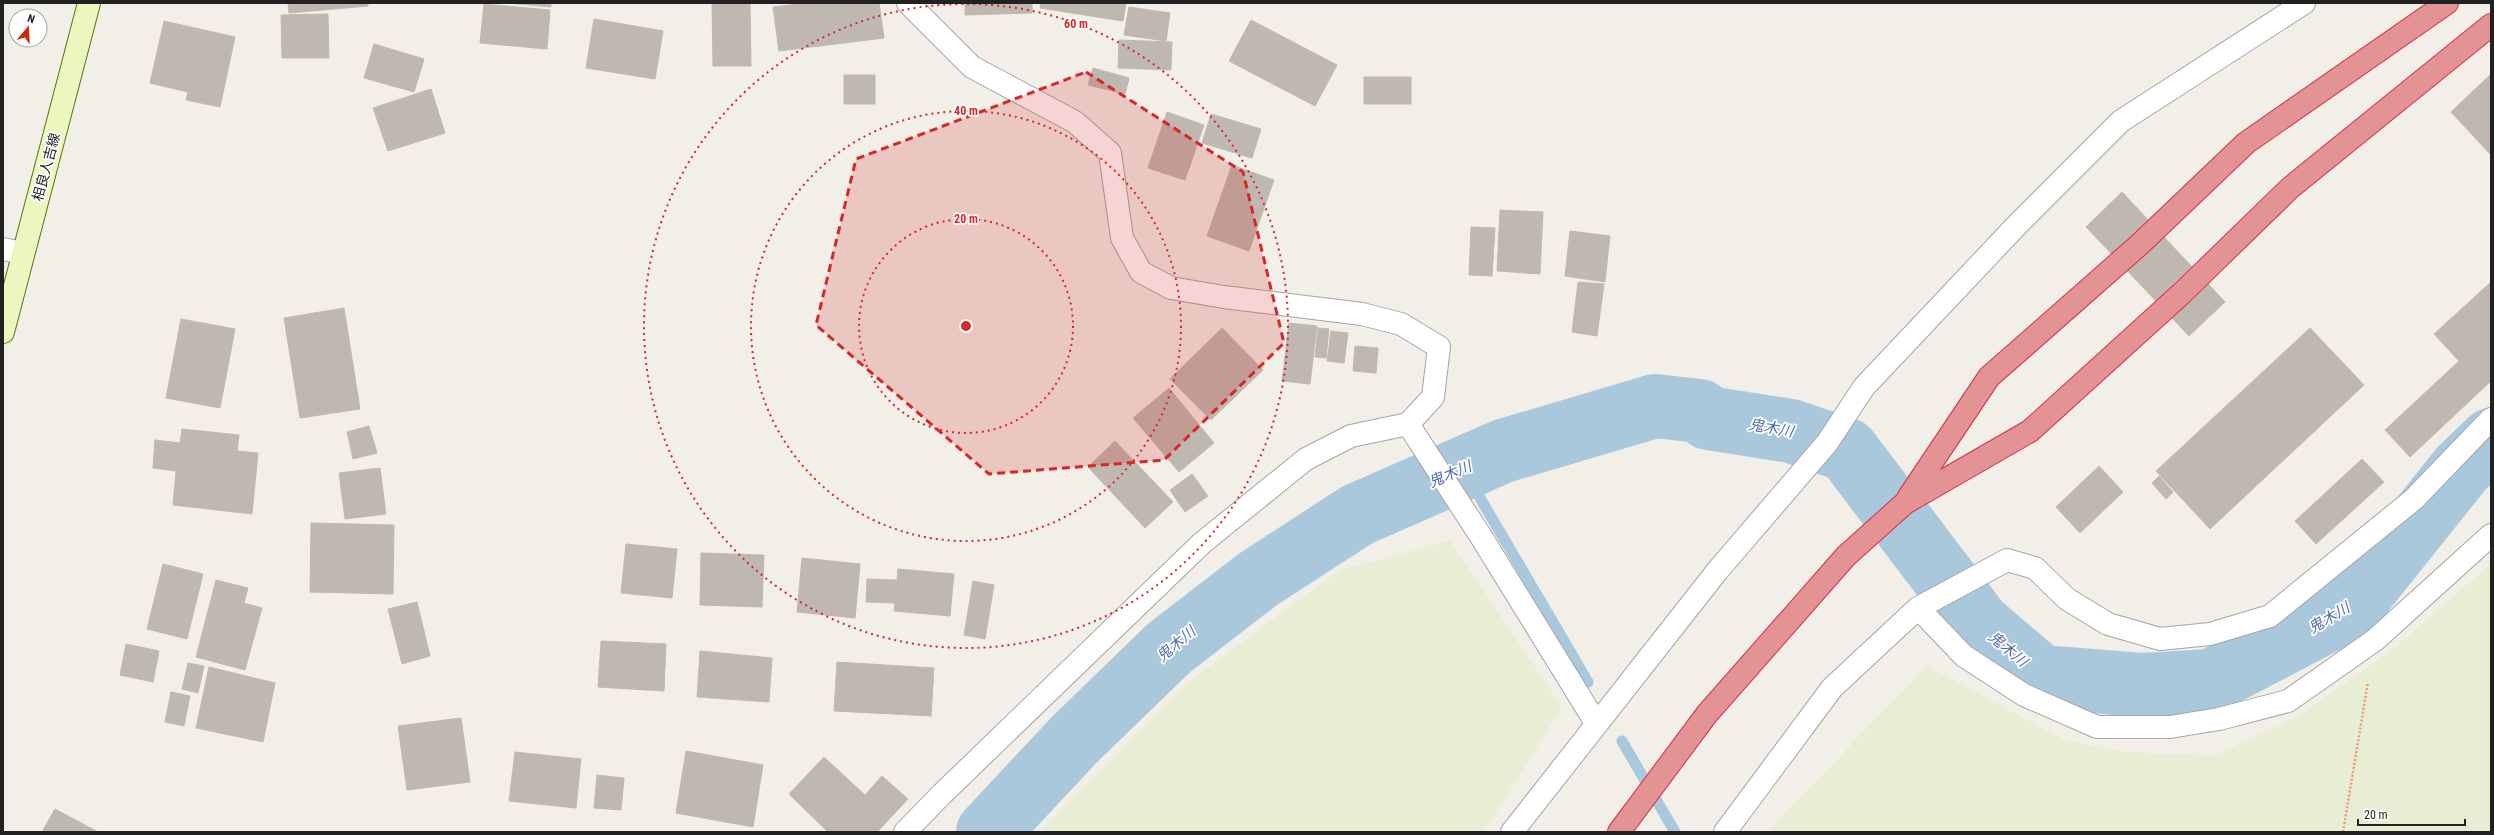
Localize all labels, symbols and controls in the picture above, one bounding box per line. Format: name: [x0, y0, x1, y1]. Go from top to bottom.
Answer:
north arrow: [8, 8, 48, 48]
text: N: [26, 12, 37, 26]
text: 60 m: [1064, 17, 1088, 31]
text: 40 m: [954, 104, 978, 118]
street label: 相良人吉線: [29, 131, 63, 203]
text: 20 m: [954, 212, 978, 226]
centre of rings: [959, 319, 973, 333]
water label: 鬼木川: [1747, 415, 1797, 441]
water label: 鬼木川: [1426, 456, 1476, 491]
water label: 鬼木川: [2305, 598, 2355, 637]
water label: 鬼木川: [1153, 621, 1201, 665]
water label: 鬼木川: [1985, 628, 2033, 672]
scale bar: [2358, 801, 2465, 827]
text: 20 m: [2364, 808, 2388, 822]

